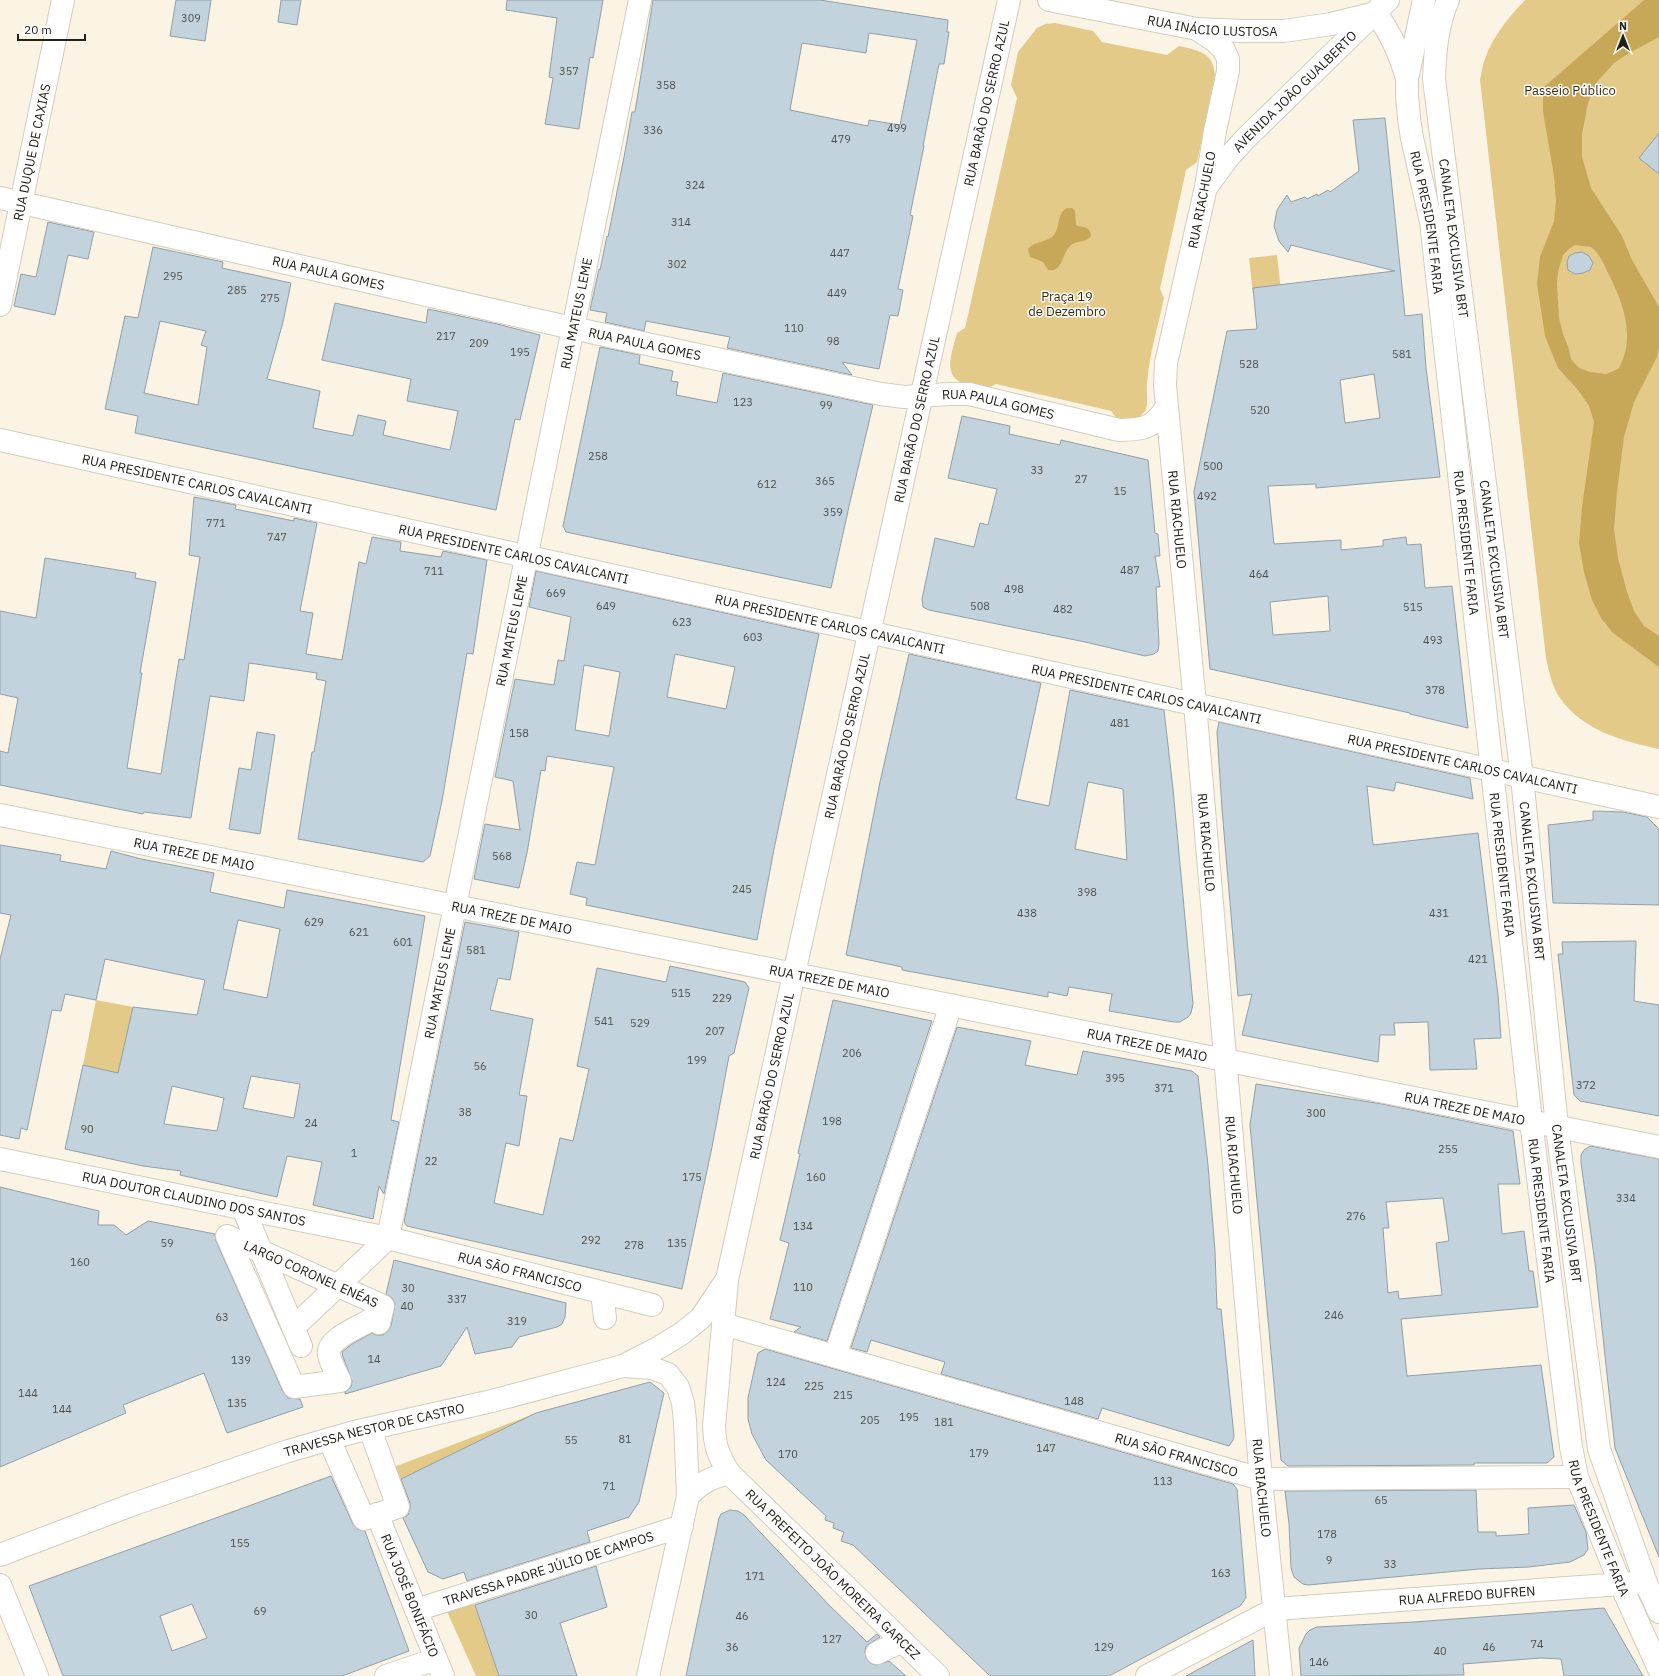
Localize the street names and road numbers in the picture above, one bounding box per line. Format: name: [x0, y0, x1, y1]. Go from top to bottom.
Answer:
street label: RUA INÁCIO LUSTOSA: [1146, 11, 1278, 40]
street label: RUA BARÃO DO SERRO AZUL: [960, 18, 1013, 188]
street label: AVENIDA JOÃO GUALBERTO: [1229, 27, 1360, 156]
street label: RUA DUQUE DE CAXIAS: [9, 82, 54, 222]
street label: RUA PRESIDENTE FARIA: [1407, 149, 1448, 296]
street label: RUA RIACHUELO: [1184, 150, 1220, 250]
street label: CANALETA EXCLUSIVA BRT: [1436, 158, 1473, 319]
street label: RUA PAULA GOMES: [271, 252, 386, 294]
street label: RUA MATEUS LEME: [556, 256, 596, 370]
street label: RUA PAULA GOMES: [587, 323, 703, 364]
street label: RUA BARÃO DO SERRO AZUL: [890, 334, 943, 504]
street label: RUA PAULA GOMES: [941, 385, 1056, 423]
street label: RUA PRESIDENTE CARLOS CAVALCANTI: [81, 450, 314, 517]
street label: RUA RIACHUELO: [1165, 470, 1191, 570]
street label: RUA PRESIDENTE FARIA: [1450, 470, 1483, 617]
street label: CANALETA EXCLUSIVA BRT: [1476, 479, 1513, 641]
street label: RUA PRESIDENTE CARLOS CAVALCANTI: [397, 520, 630, 587]
street label: RUA MATEUS LEME: [492, 574, 531, 688]
street label: RUA PRESIDENTE CARLOS CAVALCANTI: [713, 590, 947, 657]
street label: RUA BARÃO DO SERRO AZUL: [820, 650, 873, 821]
street label: RUA PRESIDENTE CARLOS CAVALCANTI: [1030, 660, 1263, 727]
street label: RUA PRESIDENTE CARLOS CAVALCANTI: [1346, 730, 1579, 797]
street label: RUA RIACHUELO: [1194, 792, 1219, 892]
street label: RUA PRESIDENTE FARIA: [1486, 792, 1519, 939]
street label: CANALETA EXCLUSIVA BRT: [1516, 801, 1549, 962]
street label: RUA TREZE DE MAIO: [132, 833, 256, 874]
street label: RUA TREZE DE MAIO: [450, 897, 574, 938]
street label: RUA MATEUS LEME: [420, 926, 459, 1040]
street label: RUA TREZE DE MAIO: [768, 961, 891, 1001]
street label: RUA BARÃO DO SERRO AZUL: [746, 991, 798, 1161]
street label: RUA TREZE DE MAIO: [1085, 1024, 1209, 1065]
street label: RUA TREZE DE MAIO: [1403, 1088, 1527, 1129]
street label: RUA RIACHUELO: [1222, 1115, 1247, 1215]
street label: CANALETA EXCLUSIVA BRT: [1548, 1123, 1586, 1284]
street label: RUA PRESIDENTE FARIA: [1525, 1137, 1559, 1284]
street label: RUA DOUTOR CLAUDINO DOS SANTOS: [81, 1167, 307, 1230]
street label: LARGO CORONEL ENÉAS: [241, 1237, 381, 1311]
street label: RUA SÃO FRANCISCO: [456, 1248, 584, 1295]
street label: TRAVESSA NESTOR DE CASTRO: [282, 1399, 466, 1460]
street label: RUA SÃO FRANCISCO: [1113, 1429, 1240, 1480]
street label: RUA RIACHUELO: [1249, 1438, 1275, 1538]
street label: RUA PRESIDENTE FARIA: [1565, 1458, 1634, 1599]
street label: RUA PREFEITO JOÃO MOREIRA GARCEZ: [742, 1485, 924, 1663]
street label: TRAVESSA PADRE JÚLIO DE CAMPOS: [441, 1527, 656, 1609]
street label: RUA JOSÉ BONIFÁCIO: [377, 1531, 443, 1660]
street label: RUA ALFREDO BUFREN: [1398, 1582, 1536, 1609]

